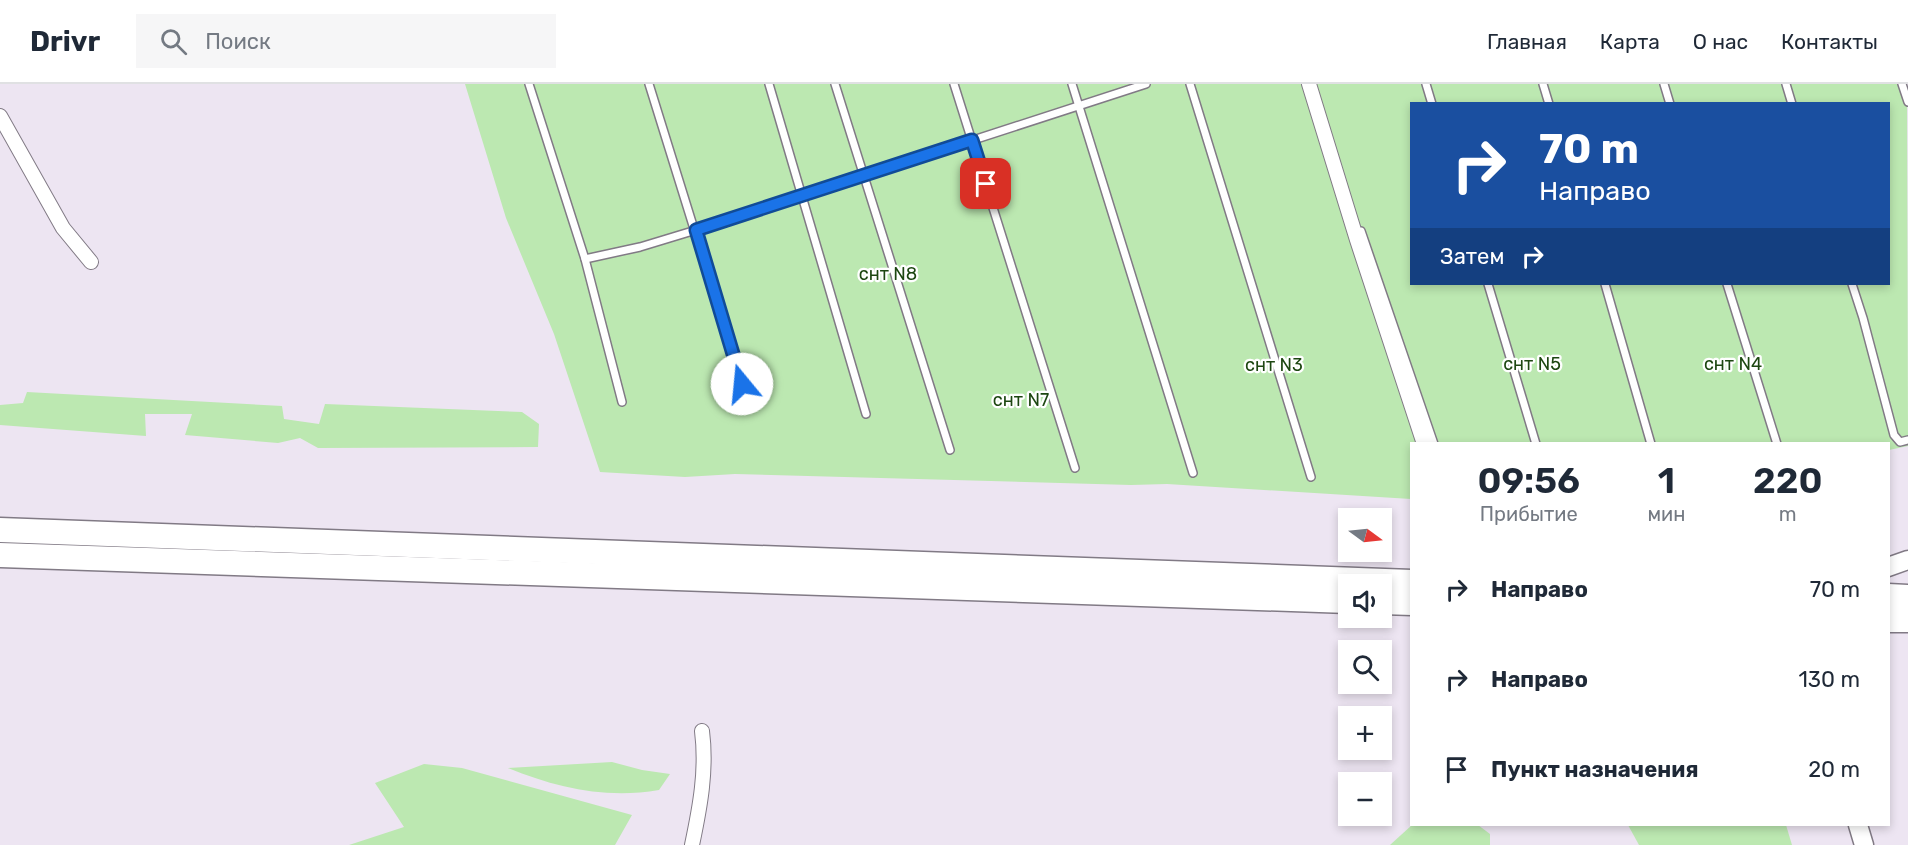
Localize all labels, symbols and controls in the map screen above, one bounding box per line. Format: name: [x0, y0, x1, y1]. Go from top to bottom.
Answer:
search box: [136, 14, 556, 68]
text: Drivr: [30, 25, 100, 58]
icon: search: [157, 25, 190, 58]
text: Поиск: [205, 28, 271, 55]
text: Главная: [1487, 29, 1567, 54]
text: Карта: [1600, 29, 1660, 54]
text: О нас: [1693, 29, 1748, 54]
text: Контакты: [1781, 29, 1878, 54]
text: 70 m: [1539, 124, 1639, 174]
icon: right: [1440, 126, 1518, 204]
pin: [960, 158, 1011, 209]
icon: arrive: [969, 167, 1002, 200]
text: Направо: [1539, 175, 1651, 207]
icon: right: [1516, 240, 1549, 273]
text: Затем: [1440, 243, 1504, 270]
park label: снт N8: [859, 263, 917, 285]
position arrow: [710, 352, 774, 416]
park label: снт N5: [1503, 353, 1561, 375]
park label: снт N4: [1704, 353, 1762, 375]
park label: снт N3: [1245, 354, 1303, 376]
park label: снт N7: [993, 389, 1049, 411]
text: 09:56: [1477, 459, 1580, 502]
text: 1: [1658, 459, 1675, 502]
text: 220: [1753, 459, 1823, 502]
text: Прибытие: [1480, 502, 1578, 526]
text: мин: [1647, 502, 1685, 526]
text: m: [1779, 502, 1797, 526]
north arrow: [1338, 508, 1392, 562]
map controls: [1338, 508, 1392, 826]
icon: right: [1440, 573, 1473, 606]
button: sound: [1338, 574, 1392, 628]
text: Направо: [1491, 576, 1588, 603]
text: 70 m: [1810, 576, 1860, 603]
button: search: [1338, 640, 1392, 694]
icon: right: [1440, 663, 1473, 696]
text: Направо: [1491, 666, 1588, 693]
text: 130 m: [1798, 666, 1860, 693]
button: +: [1338, 706, 1392, 760]
icon: arrive: [1440, 753, 1473, 786]
text: Пункт назначения: [1491, 756, 1699, 783]
text: 20 m: [1808, 756, 1860, 783]
button: −: [1338, 772, 1392, 826]

